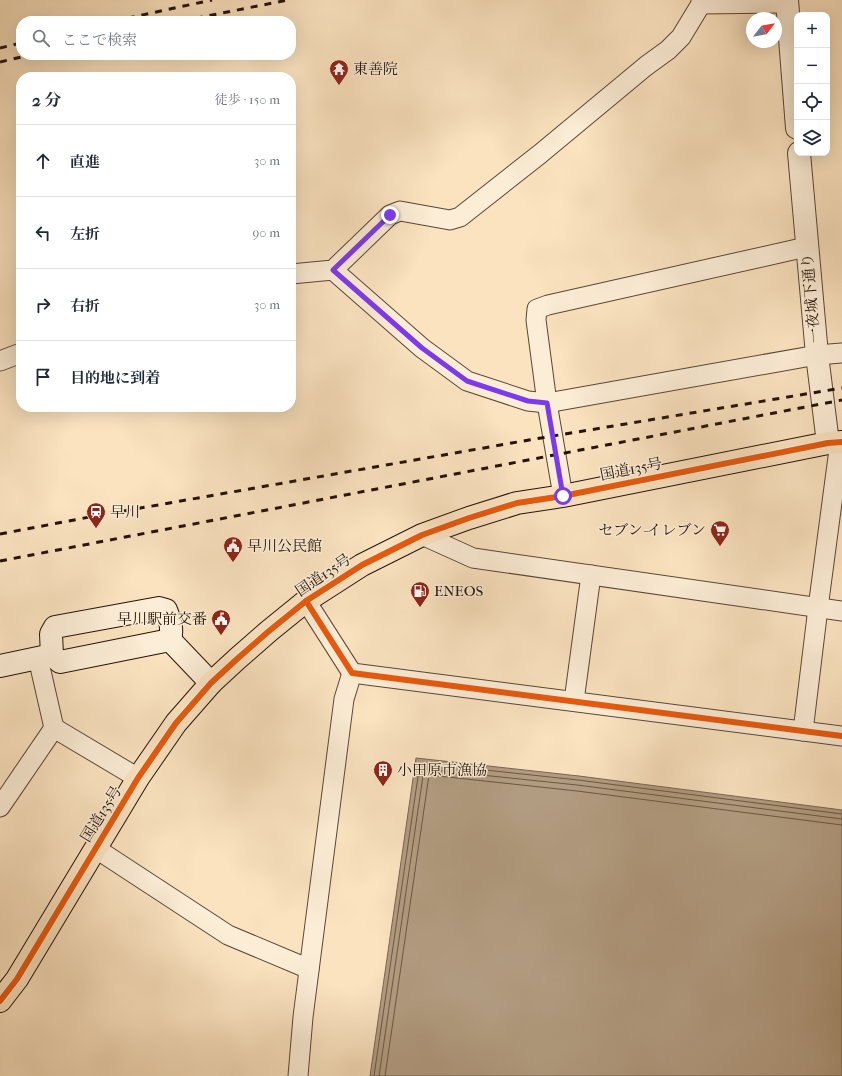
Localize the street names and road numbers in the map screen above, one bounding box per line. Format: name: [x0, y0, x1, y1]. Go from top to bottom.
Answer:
street label: 一夜城下通り: [798, 252, 824, 344]
street label: 国道135号: [598, 454, 664, 484]
street label: 国道135号: [292, 550, 354, 600]
street label: 国道135号: [77, 783, 125, 845]

